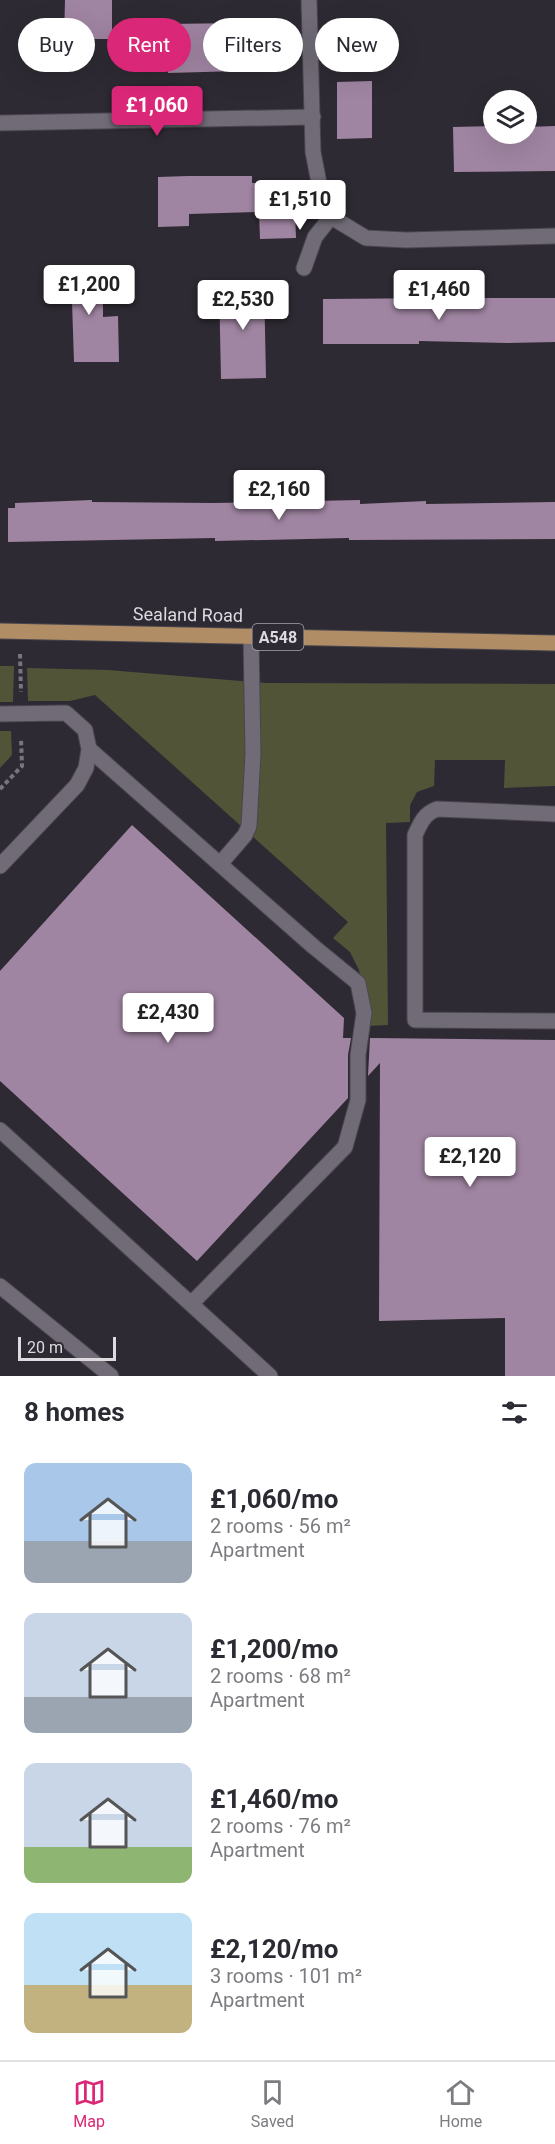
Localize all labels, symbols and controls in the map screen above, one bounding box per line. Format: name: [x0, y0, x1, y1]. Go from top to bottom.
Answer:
chip: Buy: [18, 18, 95, 72]
chip: Rent: [107, 18, 191, 72]
chip: Filters: [203, 18, 303, 72]
chip: New: [315, 18, 399, 72]
pin: £1,060: [108, 86, 206, 137]
map controls: [483, 90, 537, 144]
button: layers: [483, 90, 537, 144]
text: £1,060: [126, 93, 188, 117]
pin: £1,510: [251, 180, 349, 231]
text: £1,510: [269, 187, 331, 211]
pin: £1,200: [40, 265, 138, 316]
pin: £1,460: [390, 270, 488, 321]
text: £1,200: [58, 272, 120, 296]
text: £1,460: [408, 277, 470, 301]
pin: £2,530: [194, 280, 292, 331]
text: £2,530: [212, 287, 274, 311]
pin: £2,160: [230, 470, 328, 521]
text: £2,160: [248, 477, 310, 501]
street label: Sealand Road: [133, 603, 243, 626]
road number: A548: [252, 624, 304, 650]
pin: £2,430: [119, 993, 217, 1044]
text: £2,430: [137, 1000, 199, 1024]
pin: £2,120: [421, 1137, 519, 1188]
text: £2,120: [439, 1144, 501, 1168]
scale bar: [18, 1334, 116, 1362]
text: 20 m: [27, 1338, 63, 1357]
icon: filters: [498, 1396, 531, 1429]
text: 8 homes: [24, 1397, 125, 1427]
text: £1,060/mo: [210, 1484, 338, 1514]
icon: home: [72, 1487, 144, 1559]
text: 2 rooms · 56 m²: [210, 1514, 351, 1538]
text: Apartment: [210, 1538, 305, 1562]
text: £1,200/mo: [210, 1634, 338, 1664]
icon: home: [72, 1637, 144, 1709]
text: 2 rooms · 68 m²: [210, 1664, 351, 1688]
text: Apartment: [210, 1688, 305, 1712]
text: £1,460/mo: [210, 1784, 338, 1814]
icon: home: [72, 1787, 144, 1859]
text: 2 rooms · 76 m²: [210, 1814, 351, 1838]
text: Apartment: [210, 1838, 305, 1862]
text: £2,120/mo: [210, 1934, 338, 1964]
icon: home: [72, 1937, 144, 2009]
text: 3 rooms · 101 m²: [210, 1964, 362, 1988]
text: Apartment: [210, 1988, 305, 2012]
tab: Map: [73, 2076, 106, 2131]
tab: Saved: [251, 2076, 294, 2131]
tab: Home: [439, 2076, 482, 2131]

